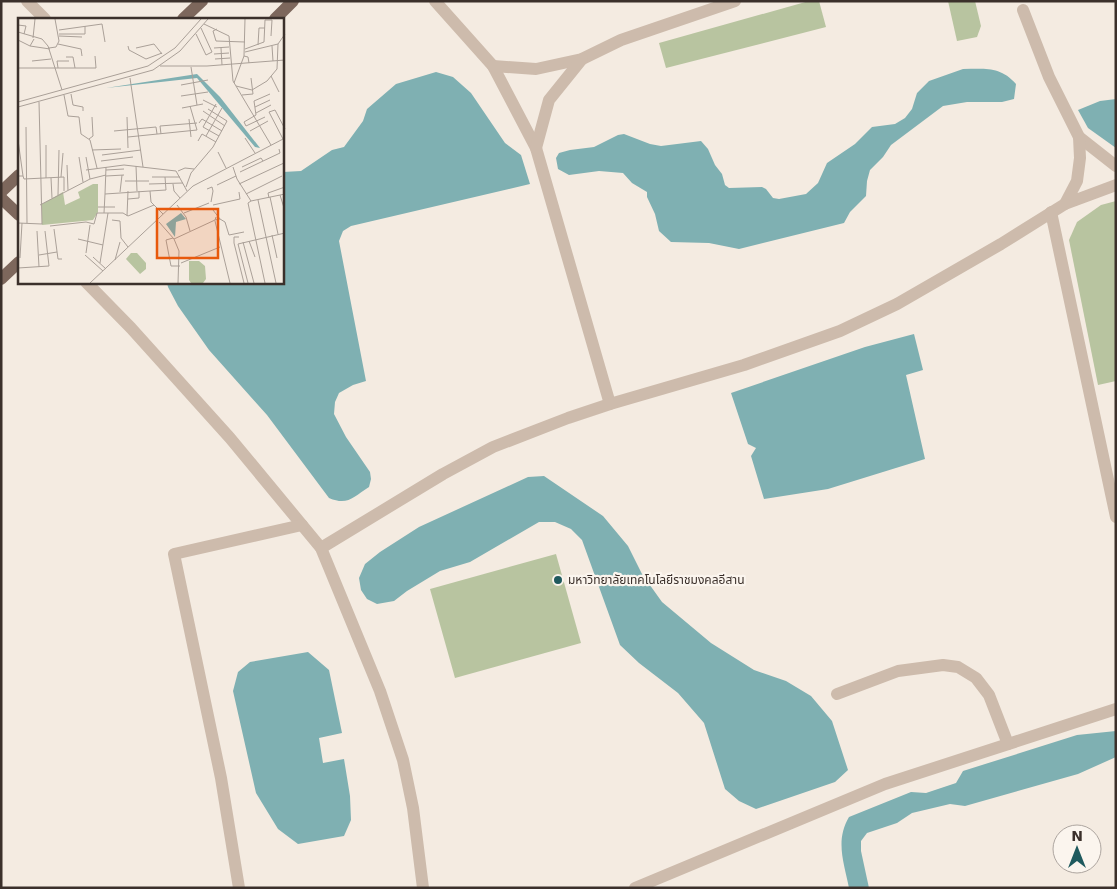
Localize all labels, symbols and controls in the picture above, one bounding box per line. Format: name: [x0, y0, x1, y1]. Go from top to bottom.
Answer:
inset map: [18, 18, 284, 284]
place label: มหาวิทยาลัยเทคโนโลยีราชมงคลอีสาน: [568, 573, 745, 587]
marker: มหาวิทยาลัยเทคโนโลยีราชมงคลอีสาน: [552, 574, 564, 586]
north arrow: [1052, 824, 1102, 874]
text: N: [1071, 828, 1083, 844]

